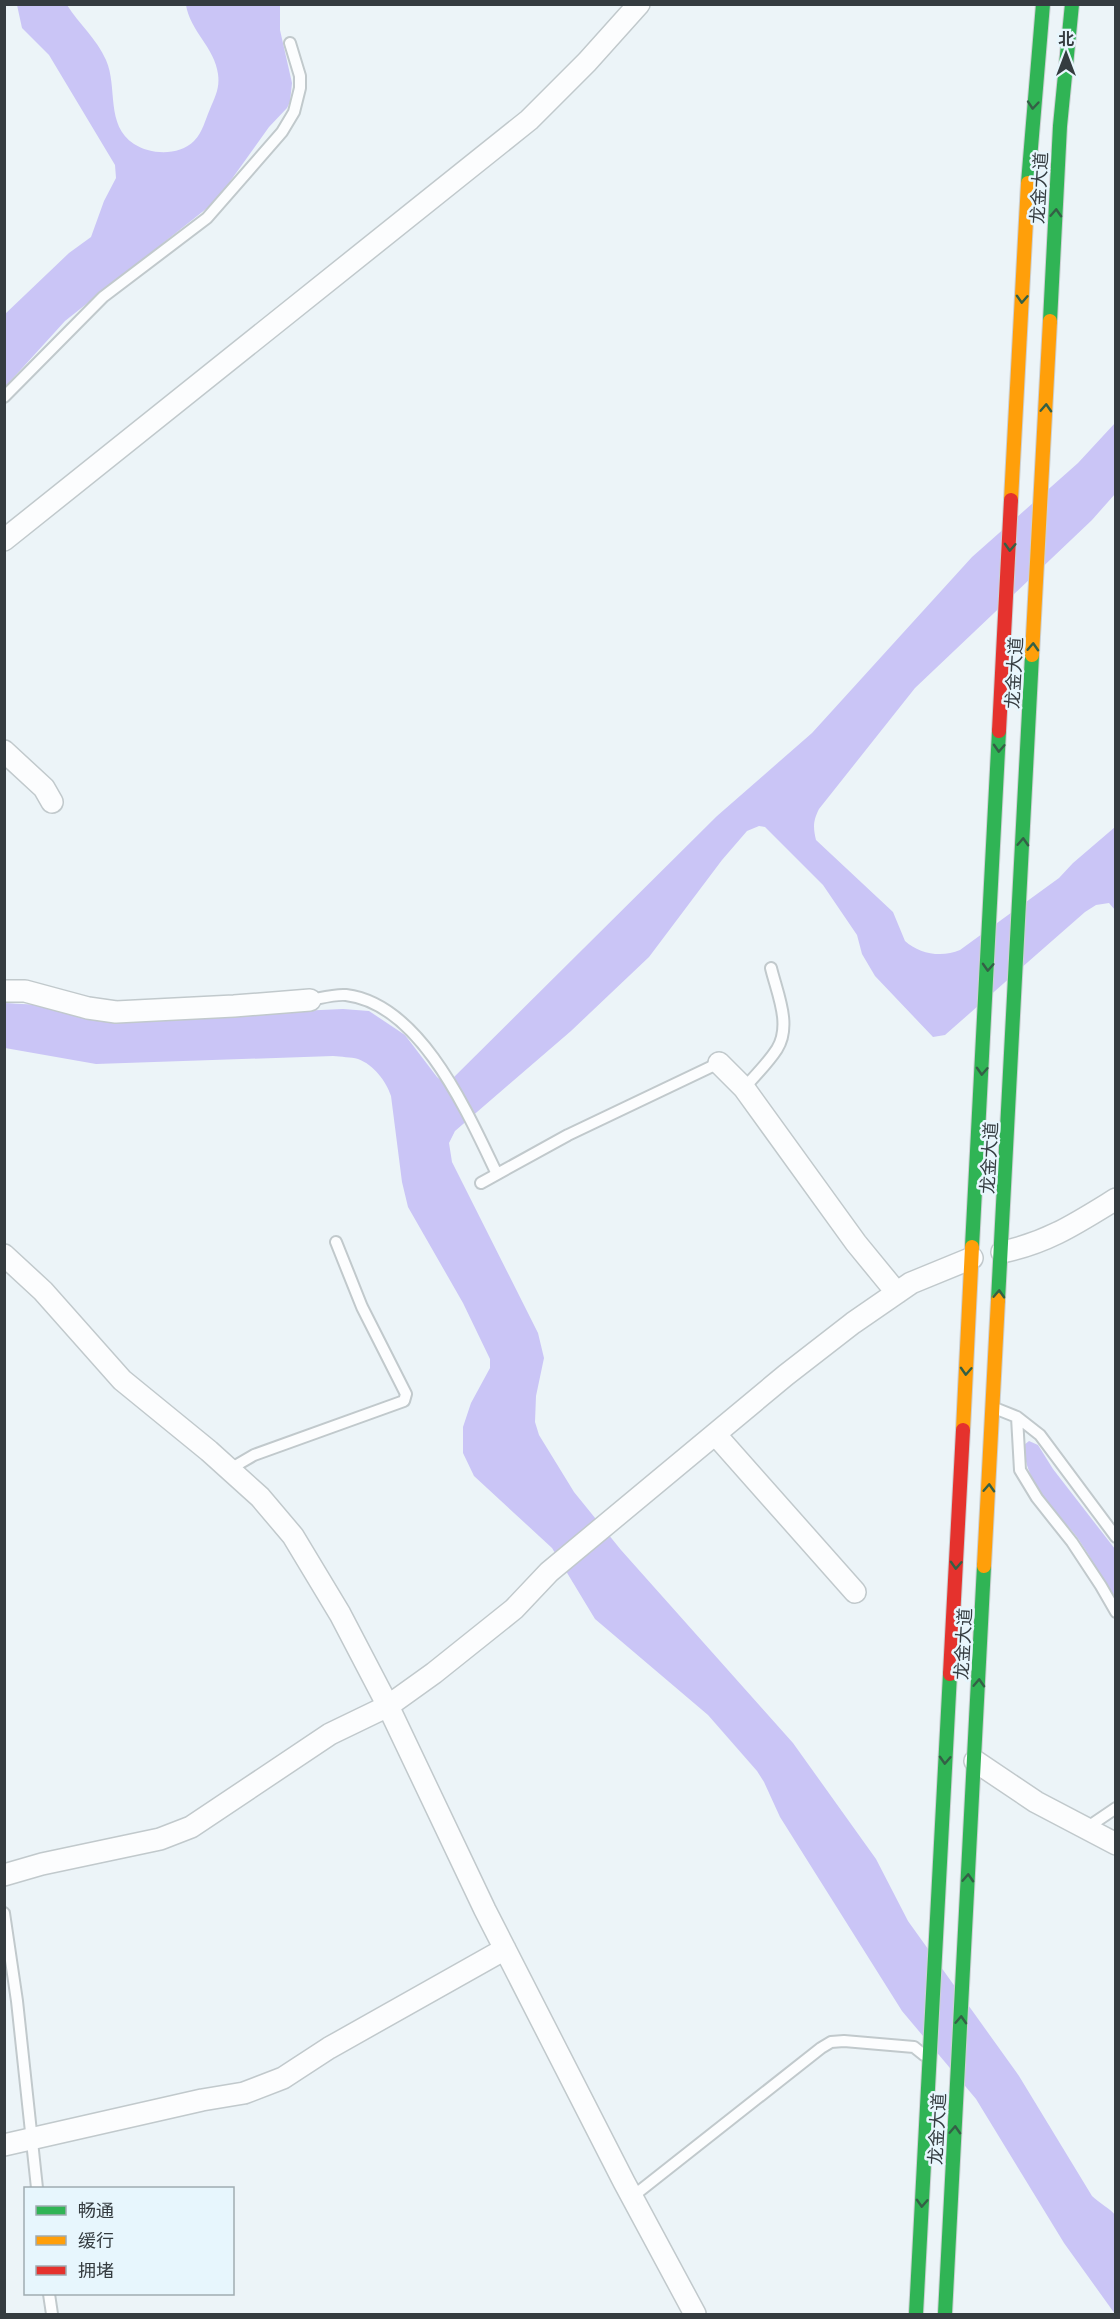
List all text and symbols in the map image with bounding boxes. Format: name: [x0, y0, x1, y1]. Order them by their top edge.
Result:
north arrow: [1036, 24, 1096, 84]
text: 北: [1058, 29, 1074, 49]
one-way arrow: [1027, 100, 1040, 109]
street label: 龙金大道: [1026, 151, 1052, 225]
one-way arrow: [1049, 209, 1062, 218]
one-way arrow: [1016, 295, 1029, 304]
one-way arrow: [1039, 404, 1052, 413]
one-way arrow: [1003, 543, 1016, 552]
street label: 龙金大道: [1001, 636, 1027, 710]
one-way arrow: [1027, 643, 1040, 652]
one-way arrow: [993, 744, 1006, 753]
one-way arrow: [1017, 837, 1030, 846]
one-way arrow: [981, 963, 994, 972]
one-way arrow: [976, 1067, 989, 1076]
street label: 龙金大道: [976, 1121, 1002, 1195]
one-way arrow: [993, 1289, 1006, 1298]
one-way arrow: [960, 1366, 973, 1375]
one-way arrow: [983, 1484, 996, 1493]
one-way arrow: [949, 1561, 962, 1570]
street label: 龙金大道: [950, 1607, 976, 1681]
one-way arrow: [972, 1679, 985, 1688]
one-way arrow: [939, 1756, 952, 1765]
one-way arrow: [962, 1873, 975, 1882]
one-way arrow: [954, 2016, 967, 2025]
street label: 龙金大道: [924, 2092, 950, 2166]
one-way arrow: [948, 2126, 961, 2135]
legend: [24, 2187, 234, 2295]
one-way arrow: [916, 2198, 929, 2207]
text: 畅通: [78, 2199, 114, 2222]
text: 缓行: [78, 2229, 114, 2252]
text: 拥堵: [78, 2259, 114, 2282]

